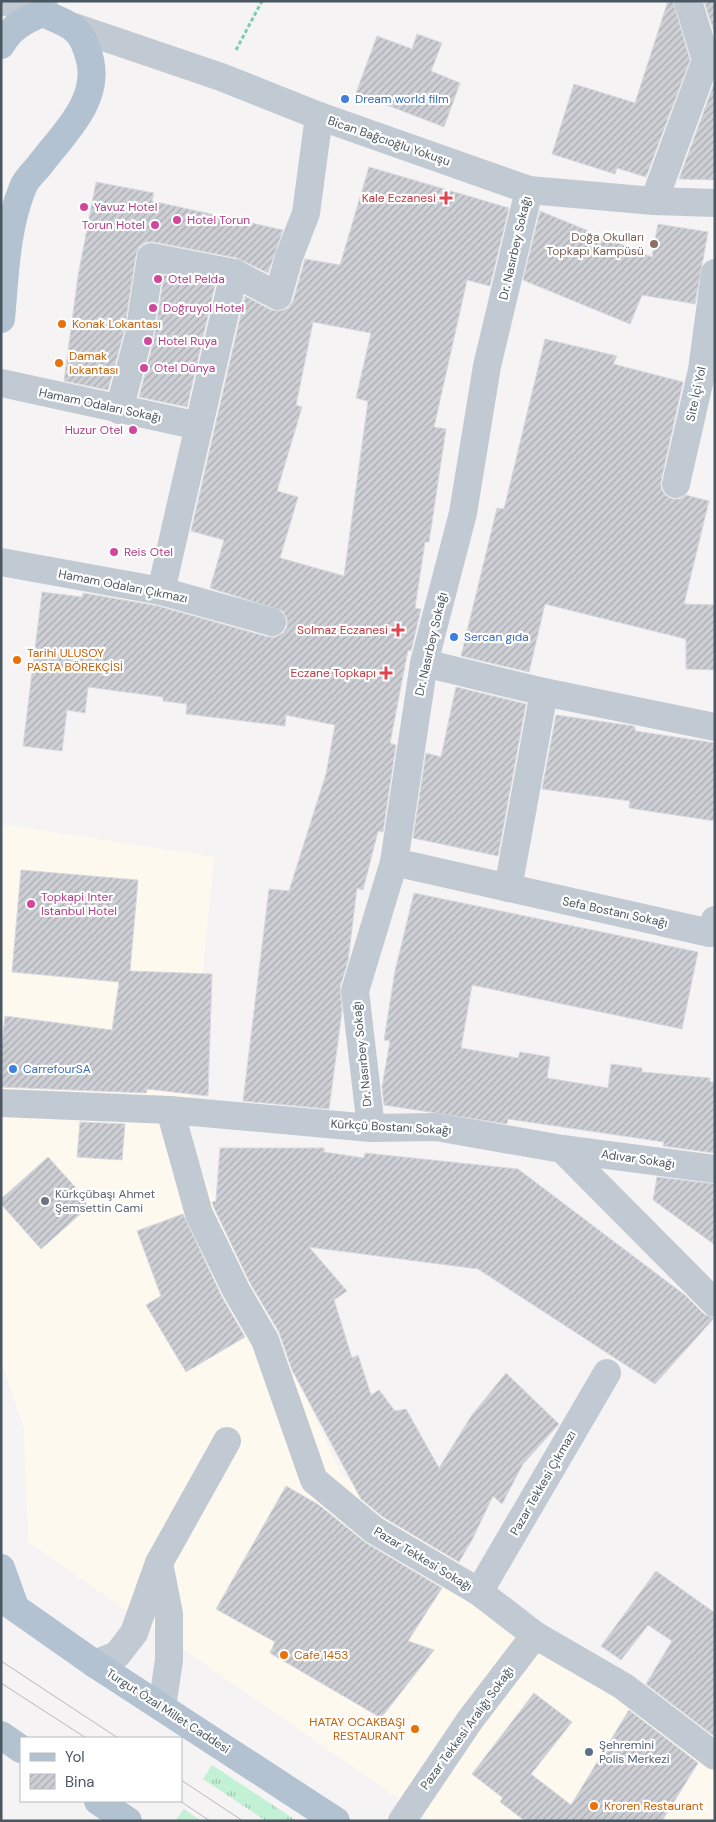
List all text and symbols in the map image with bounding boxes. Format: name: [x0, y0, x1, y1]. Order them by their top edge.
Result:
place label: Dream world film: [355, 91, 449, 107]
marker: Dream world film: [339, 93, 351, 105]
street label: Bican Bağcıoğlu Yokuşu: [326, 113, 452, 170]
place label: Kale Eczanesi: [362, 190, 436, 206]
marker: Kale Eczanesi: [440, 192, 452, 204]
street label: Dr. Nasırbey Sokağı: [495, 195, 535, 301]
place label: Yavuz Hotel: [94, 199, 157, 215]
marker: Yavuz Hotel: [78, 201, 90, 213]
place label: Hotel Torun: [187, 212, 250, 228]
marker: Hotel Torun: [171, 214, 183, 226]
place label: Torun Hotel: [82, 217, 145, 233]
marker: Torun Hotel: [149, 219, 161, 231]
place label: Doğa Okulları Topkapı Kampüsü: [547, 229, 644, 259]
marker: Doğa Okulları Topkapı Kampüsü: [648, 238, 660, 250]
place label: Otel Pelda: [168, 271, 225, 287]
marker: Otel Pelda: [152, 273, 164, 285]
place label: Doğruyol Hotel: [163, 300, 244, 316]
marker: Doğruyol Hotel: [147, 302, 159, 314]
place label: Konak Lokantası: [72, 316, 161, 332]
marker: Konak Lokantası: [56, 318, 68, 330]
place label: Hotel Ruya: [158, 333, 217, 349]
marker: Hotel Ruya: [142, 335, 154, 347]
place label: Damak lokantası: [69, 348, 118, 378]
marker: Damak lokantası: [53, 357, 65, 369]
place label: Otel Dünya: [154, 360, 215, 376]
marker: Otel Dünya: [138, 362, 150, 374]
street label: Site İçi Yol: [682, 365, 710, 423]
street label: Hamam Odaları Sokağı: [37, 384, 163, 426]
place label: Huzur Otel: [65, 422, 123, 438]
marker: Huzur Otel: [127, 424, 139, 436]
place label: Reis Otel: [124, 544, 173, 560]
marker: Reis Otel: [108, 546, 120, 558]
street label: Hamam Odaları Çıkmazı: [57, 566, 189, 606]
street label: Dr. Nasırbey Sokağı: [411, 591, 451, 697]
place label: Solmaz Eczanesi: [297, 622, 388, 638]
marker: Solmaz Eczanesi: [392, 624, 404, 636]
place label: Sercan gıda: [464, 629, 529, 645]
marker: Sercan gıda: [448, 631, 460, 643]
place label: Tarihi ULUSOY PASTA BÖREKÇİSİ: [27, 645, 123, 675]
marker: Tarihi ULUSOY PASTA BÖREKÇİSİ: [11, 654, 23, 666]
place label: Eczane Topkapı: [290, 665, 376, 681]
marker: Eczane Topkapı: [380, 667, 392, 679]
place label: Topkapi Inter Istanbul Hotel: [41, 889, 117, 919]
street label: Sefa Bostanı Sokağı: [561, 893, 669, 931]
marker: Topkapi Inter Istanbul Hotel: [25, 898, 37, 910]
street label: Dr. Nasırbey Sokağı: [349, 1001, 375, 1107]
place label: CarrefourSA: [23, 1061, 91, 1077]
marker: CarrefourSA: [7, 1063, 19, 1075]
street label: Kürkçü Bostanı Sokağı: [330, 1116, 452, 1138]
street label: Adıvar Sokağı: [600, 1146, 676, 1172]
place label: Kürkçübaşı Ahmet Şemsettin Cami: [55, 1186, 156, 1216]
marker: Kürkçübaşı Ahmet Şemsettin Cami: [39, 1195, 51, 1207]
street label: Pazar Tekkesi Çıkmazı: [506, 1428, 580, 1538]
street label: Pazar Tekkesi Sokağı: [371, 1523, 475, 1595]
place label: Cafe 1453: [294, 1647, 348, 1663]
marker: Cafe 1453: [278, 1649, 290, 1661]
street label: Pazar Tekkesi Aralığı Sokağı: [417, 1663, 517, 1793]
street label: Turgut Özal Millet Caddesi: [103, 1665, 233, 1757]
place label: HATAY OCAKBAŞI RESTAURANT: [309, 1714, 405, 1744]
marker: HATAY OCAKBAŞI RESTAURANT: [409, 1723, 421, 1735]
legend: [20, 1737, 182, 1802]
place label: Şehremini Polis Merkezi: [599, 1737, 670, 1767]
marker: Şehremini Polis Merkezi: [583, 1746, 595, 1758]
text: Yol: [65, 1747, 85, 1767]
text: Bina: [65, 1772, 94, 1792]
place label: Kroren Restaurant: [604, 1798, 704, 1814]
marker: Kroren Restaurant: [588, 1800, 600, 1812]

